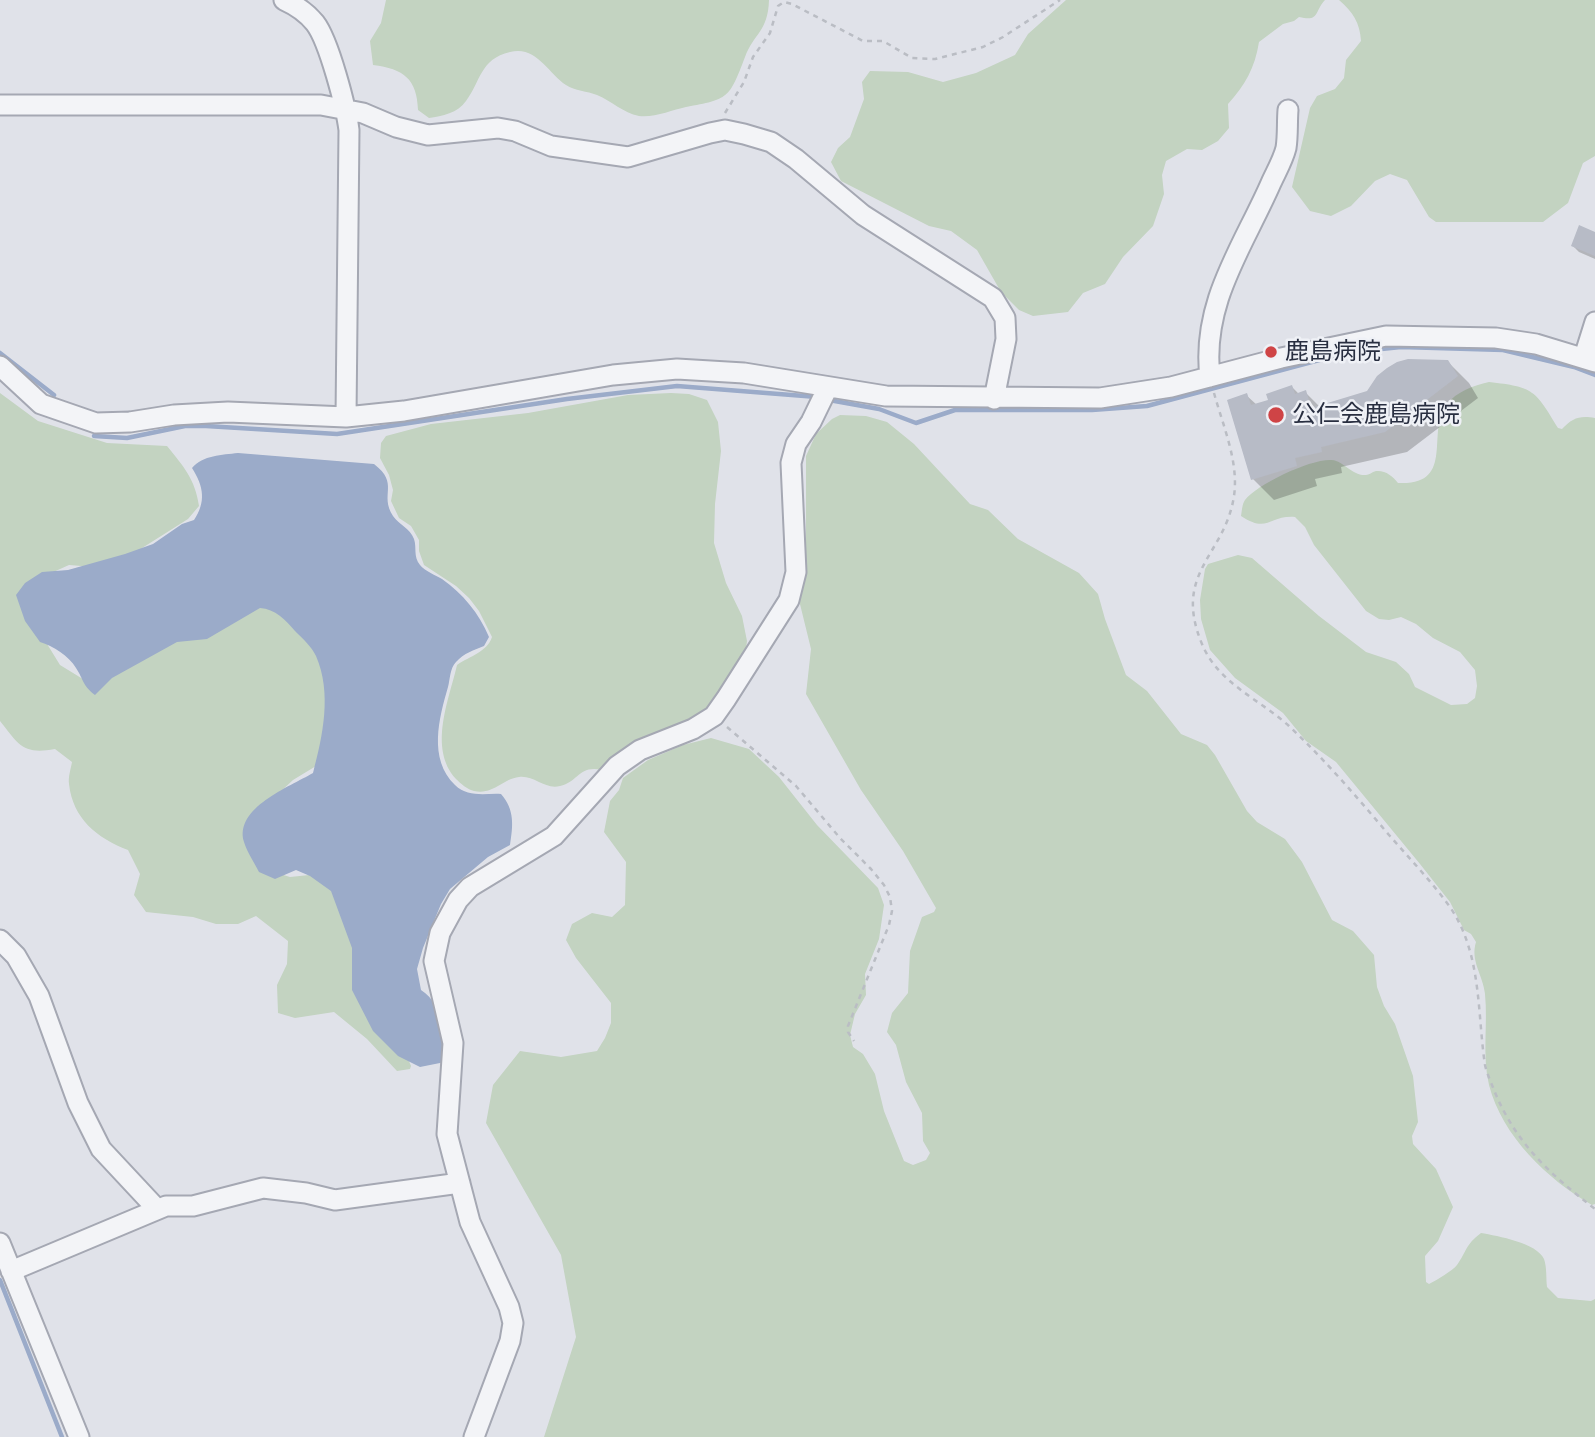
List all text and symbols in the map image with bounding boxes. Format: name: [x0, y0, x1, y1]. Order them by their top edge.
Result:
place label: 鹿島病院: [1285, 338, 1381, 366]
marker: 鹿島病院: [1263, 344, 1279, 360]
place label: 公仁会鹿島病院: [1292, 401, 1460, 429]
marker: 公仁会鹿島病院: [1266, 405, 1286, 425]

